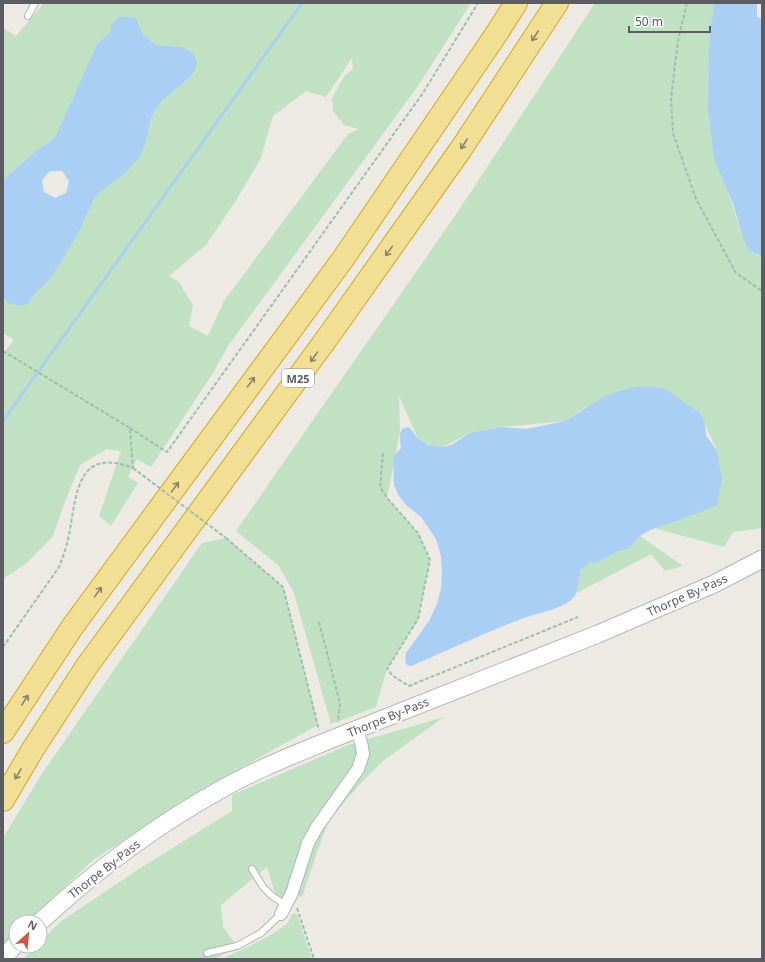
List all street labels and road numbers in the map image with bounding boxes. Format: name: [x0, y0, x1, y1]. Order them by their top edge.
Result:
road number: M25: [282, 369, 314, 387]
street label: Thorpe By-Pass: [644, 569, 730, 620]
street label: Thorpe By-Pass: [345, 693, 432, 741]
street label: Thorpe By-Pass: [65, 835, 144, 902]

